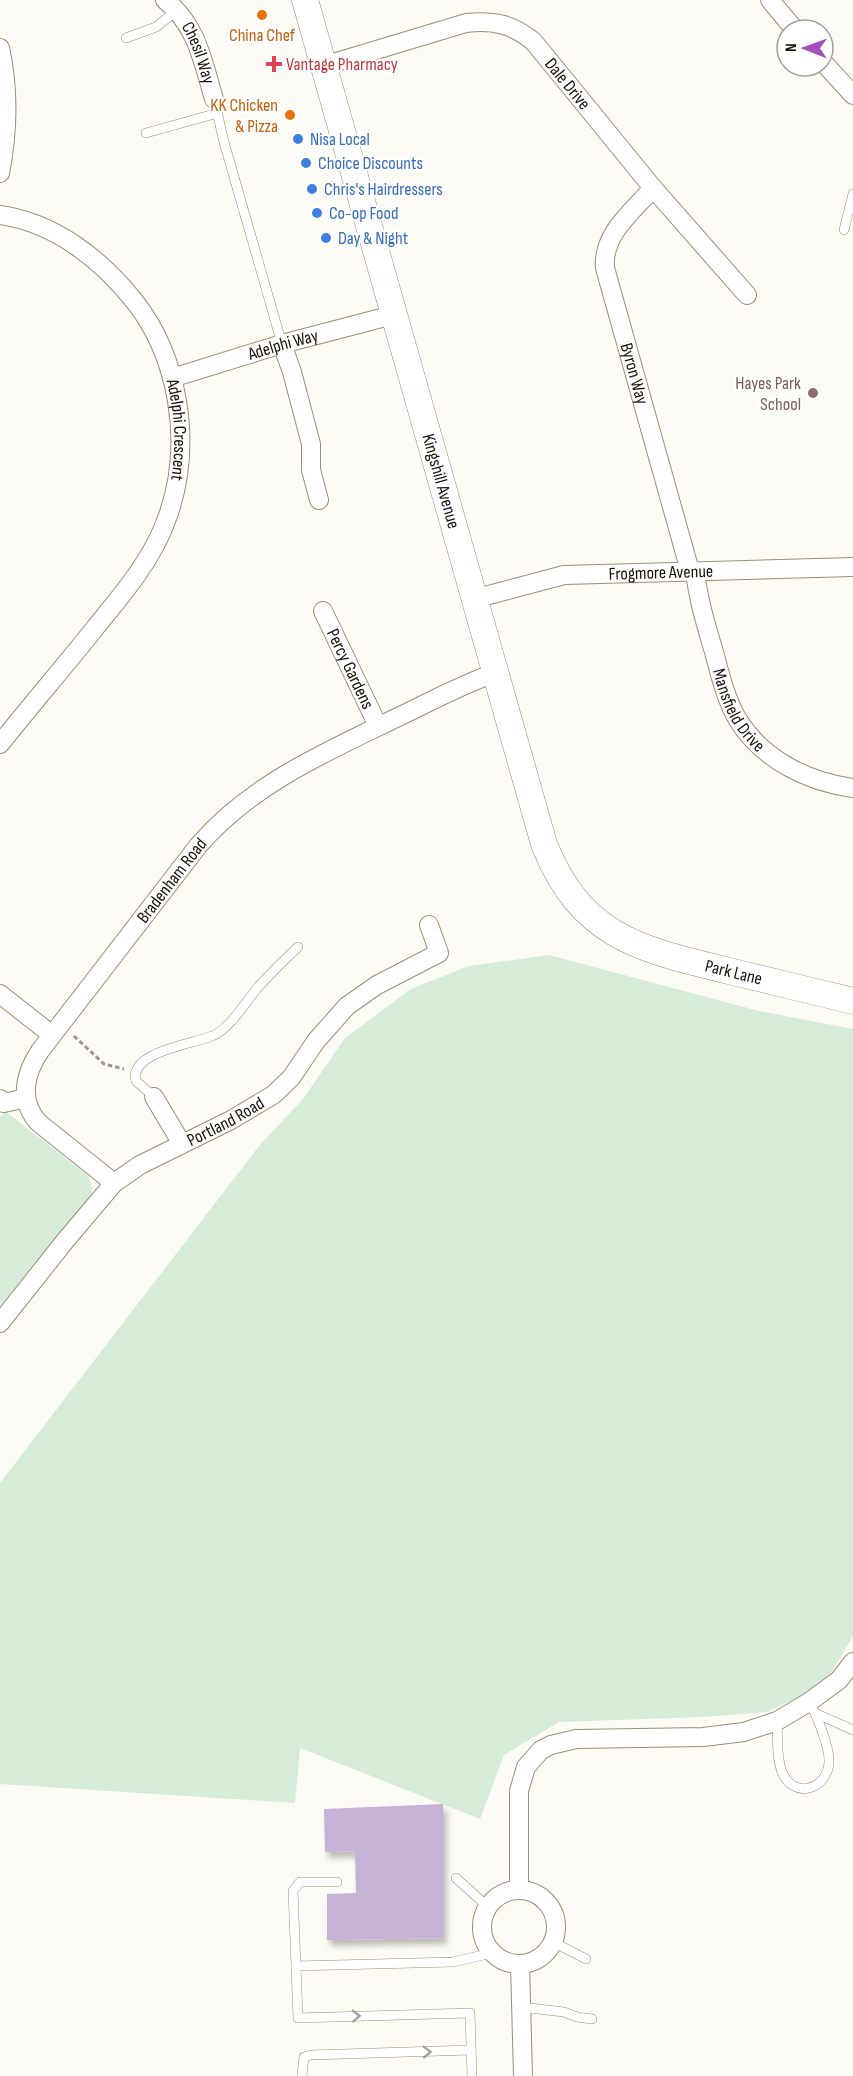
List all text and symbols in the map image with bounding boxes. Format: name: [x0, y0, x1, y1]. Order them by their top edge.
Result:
marker: China Chef: [255, 8, 269, 22]
street label: Chesil Way: [177, 18, 220, 86]
north arrow: [775, 18, 835, 78]
place label: China Chef: [229, 25, 296, 46]
text: N: [782, 43, 801, 52]
place label: Vantage Pharmacy: [286, 54, 398, 75]
street label: Dale Drive: [541, 54, 595, 114]
marker: Vantage Pharmacy: [267, 57, 281, 71]
place label: KK Chicken & Pizza: [210, 95, 278, 137]
marker: KK Chicken & Pizza: [283, 108, 297, 122]
place label: Nisa Local: [310, 129, 370, 150]
marker: Nisa Local: [291, 132, 305, 146]
place label: Choice Discounts: [318, 153, 423, 174]
marker: Choice Discounts: [299, 156, 313, 170]
place label: Chris's Hairdressers: [324, 179, 443, 200]
marker: Chris's Hairdressers: [305, 182, 319, 196]
place label: Co-op Food: [329, 203, 398, 224]
marker: Co-op Food: [310, 206, 324, 220]
place label: Day & Night: [338, 228, 409, 249]
marker: Day & Night: [319, 231, 333, 245]
street label: Adelphi Way: [244, 325, 320, 365]
street label: Byron Way: [616, 341, 653, 407]
place label: Hayes Park School: [735, 373, 801, 415]
street label: Adelphi Crescent: [162, 376, 191, 483]
marker: Hayes Park School: [806, 386, 820, 400]
street label: Kingshill Avenue: [418, 431, 465, 531]
street label: Frogmore Avenue: [608, 560, 713, 584]
street label: Percy Gardens: [323, 625, 379, 712]
street label: Mansfield Drive: [708, 666, 769, 756]
street label: Bradenham Road: [132, 833, 211, 927]
street label: Park Lane: [703, 955, 764, 989]
street label: Portland Road: [183, 1092, 268, 1151]
one-way arrow: [352, 2010, 361, 2022]
one-way arrow: [422, 2045, 431, 2058]

